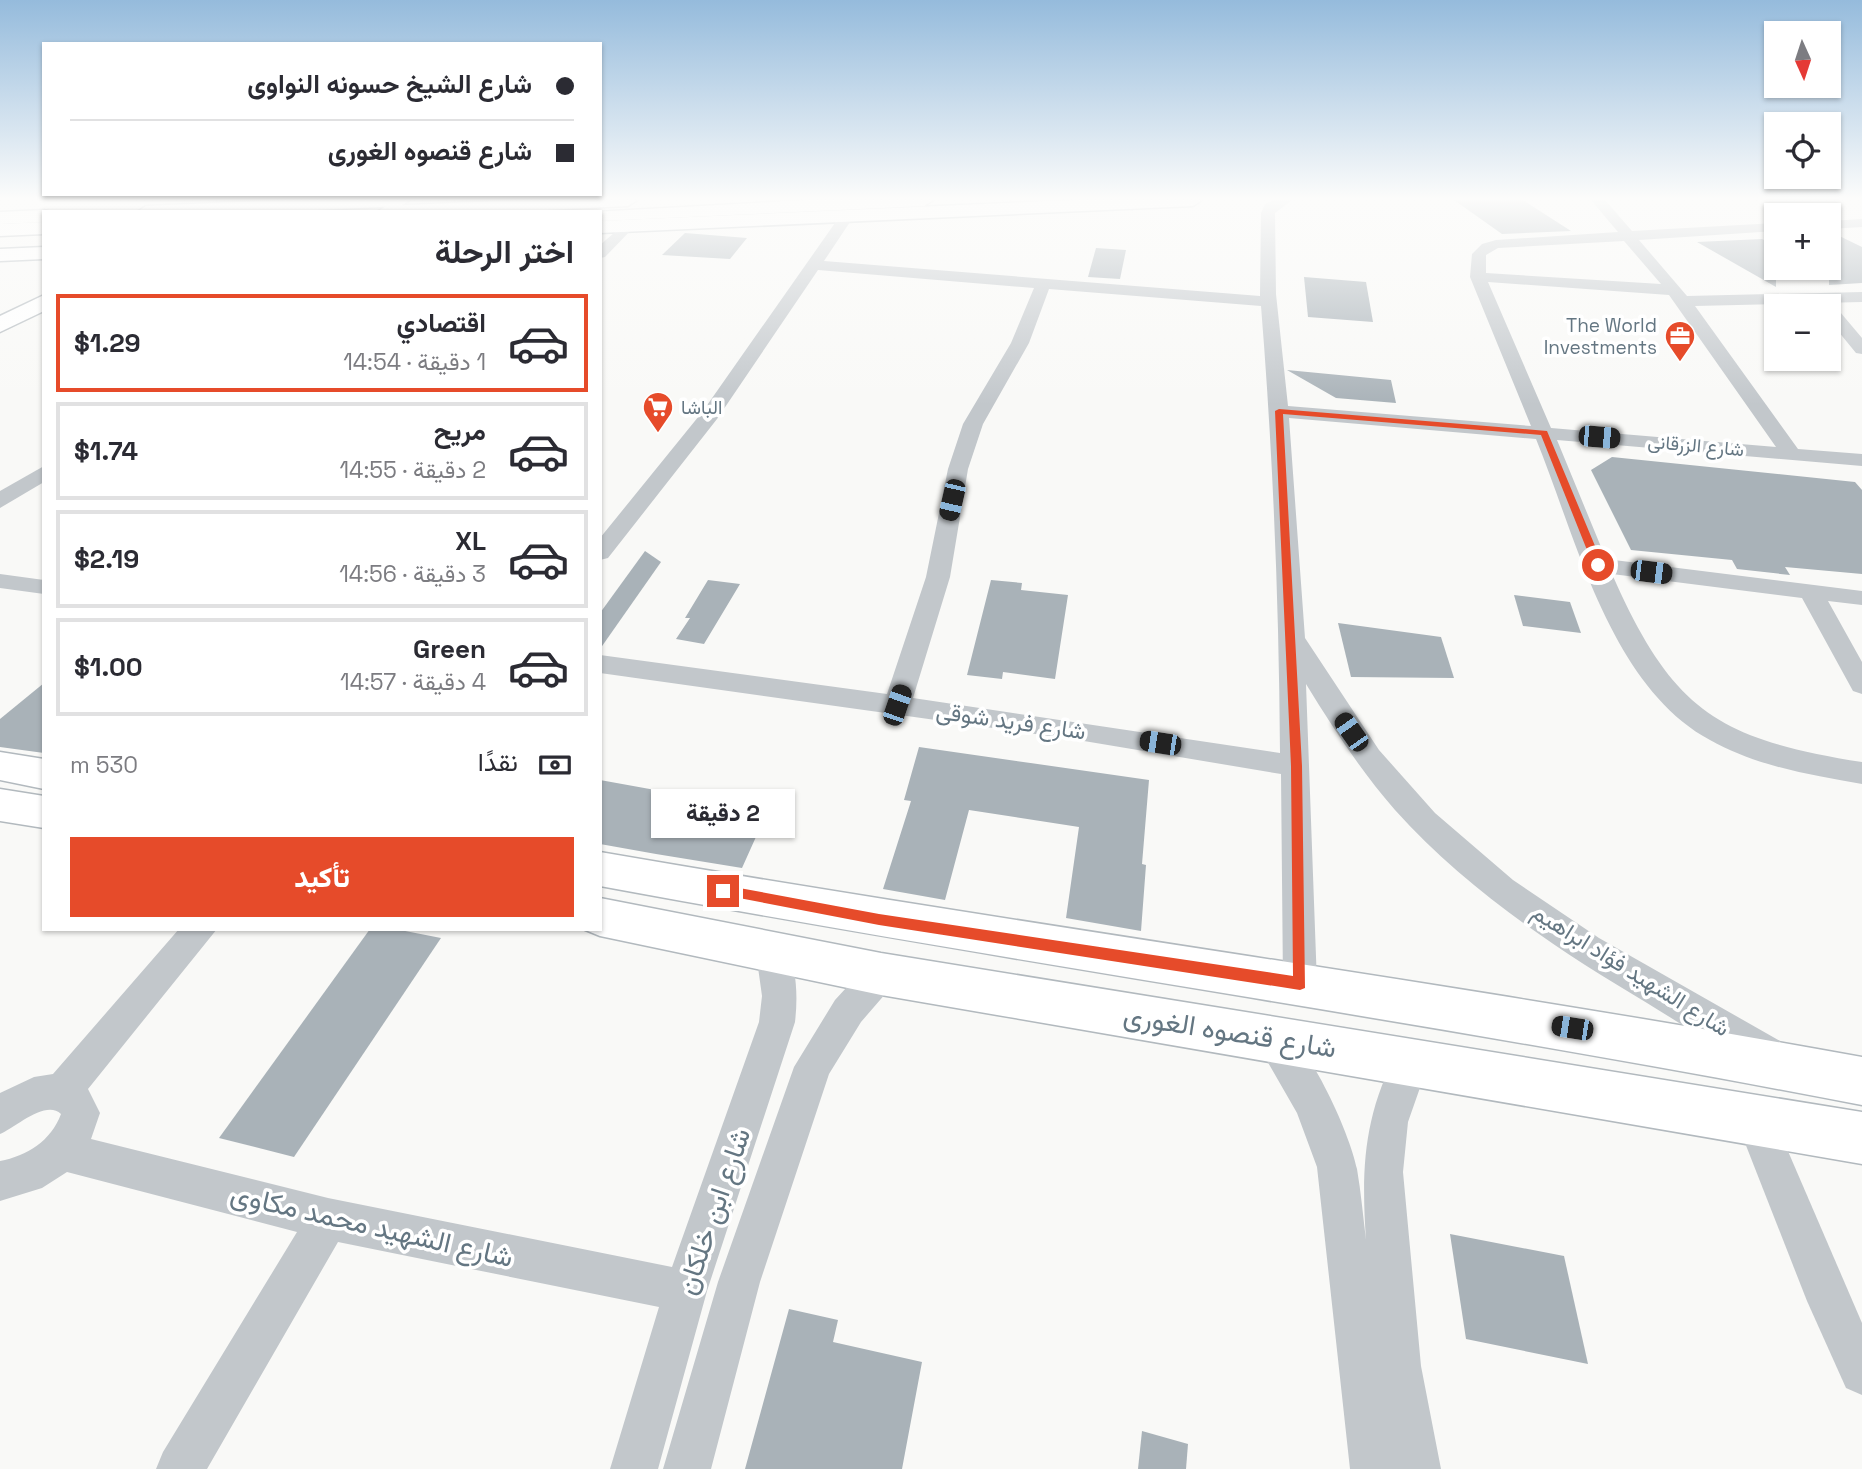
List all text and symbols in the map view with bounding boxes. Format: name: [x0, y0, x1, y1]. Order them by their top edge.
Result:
north arrow: [1764, 21, 1841, 98]
map controls: [1764, 21, 1841, 371]
text: شارع الشيخ حسونه النواوى: [247, 67, 532, 101]
button: locate: [1764, 112, 1841, 189]
text: شارع قنصوه الغورى: [328, 134, 532, 168]
button: +: [1764, 203, 1841, 280]
text: اختر الرحلة: [435, 232, 574, 272]
button: −: [1764, 294, 1841, 371]
text: اقتصادي: [397, 306, 486, 340]
icon: car: [507, 312, 570, 375]
place label: The World Investments: [1544, 313, 1657, 360]
office icon: The World Investments: [1663, 319, 1697, 363]
text: $1.29: [74, 326, 141, 360]
text: 1 دقيقة · 14:54: [343, 347, 486, 377]
supermarket icon: الباشا: [641, 390, 675, 434]
place label: الباشا: [681, 395, 722, 420]
text: مريح: [434, 414, 486, 448]
icon: car: [507, 420, 570, 483]
car: [1578, 425, 1621, 449]
street label: شارع الزرقانى: [1647, 429, 1745, 462]
text: $1.74: [74, 434, 138, 468]
text: 2 دقيقة · 14:55: [339, 455, 486, 485]
car: [938, 477, 967, 523]
text: XL: [455, 524, 486, 558]
icon: car: [507, 528, 570, 591]
text: $2.19: [74, 542, 139, 576]
route start: [1582, 549, 1614, 581]
text: 3 دقيقة · 14:56: [339, 559, 486, 589]
car: [1629, 559, 1674, 585]
text: Green: [413, 632, 486, 666]
icon: car: [507, 636, 570, 699]
text: $1.00: [74, 650, 143, 684]
text: 4 دقيقة · 14:57: [340, 667, 486, 697]
car: [881, 682, 914, 728]
street label: شارع فريد شوقى: [934, 696, 1088, 747]
car: [1331, 709, 1372, 755]
car: [1138, 729, 1183, 757]
text: نقدًا: [478, 745, 518, 779]
icon: cash: [536, 746, 574, 784]
text: 530 m: [70, 750, 138, 780]
callout: 2 دقيقة: [651, 790, 795, 838]
text: 2 دقيقة: [686, 798, 760, 828]
button: تأكيد: [70, 837, 574, 917]
route end: [707, 875, 739, 907]
street label: شارع الشهيد فؤاد ابراهيم: [1526, 897, 1736, 1044]
street label: شارع قنصوه الغورى: [1121, 996, 1339, 1067]
car: [1550, 1014, 1595, 1042]
street label: شارع ابن خلكان: [668, 1123, 759, 1299]
street label: شارع الشهيد محمد مكاوى: [227, 1175, 517, 1276]

